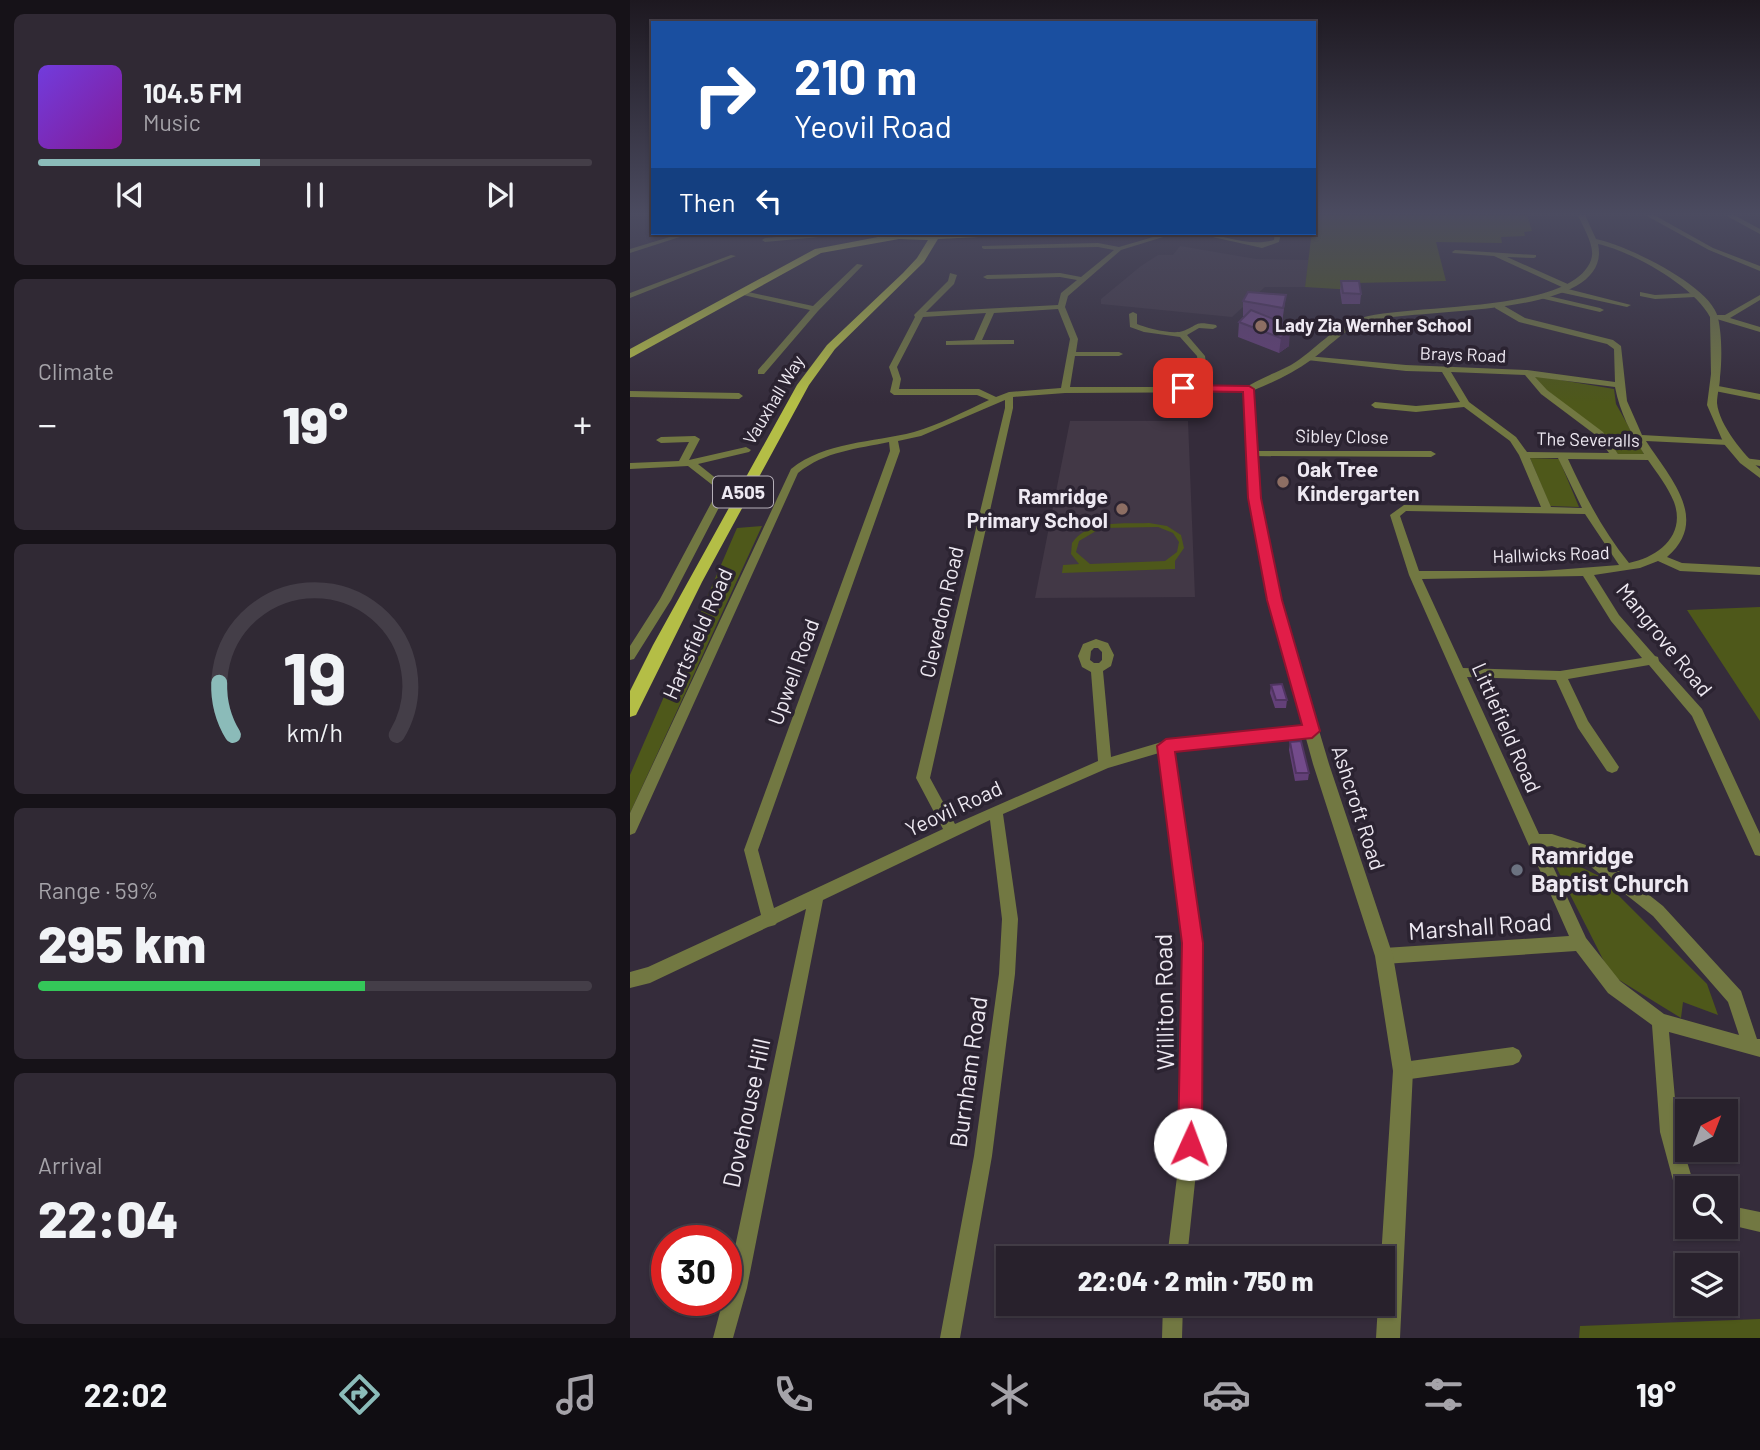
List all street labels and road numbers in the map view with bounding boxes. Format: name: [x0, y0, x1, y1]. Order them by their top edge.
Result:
street label: Brays Road: [1419, 341, 1507, 367]
street label: Vauxhall Way: [738, 351, 808, 448]
street label: Sibley Close: [1295, 424, 1389, 448]
street label: The Severalls: [1536, 427, 1640, 451]
road number: A505: [713, 477, 773, 508]
street label: Hallwicks Road: [1492, 541, 1610, 567]
street label: Clevedon Road: [913, 543, 968, 680]
street label: Hartsfield Road: [657, 564, 737, 703]
street label: Mangrove Road: [1612, 577, 1718, 701]
street label: Upwell Road: [762, 615, 823, 728]
street label: Littlefield Road: [1468, 659, 1547, 796]
street label: Ashcroft Road: [1328, 742, 1391, 873]
street label: Yeovil Road: [901, 774, 1006, 841]
street label: Marshall Road: [1407, 906, 1553, 945]
street label: Williton Road: [1148, 933, 1179, 1071]
street label: Burnham Road: [943, 994, 992, 1149]
street label: Dovehouse Hill: [716, 1035, 776, 1190]

